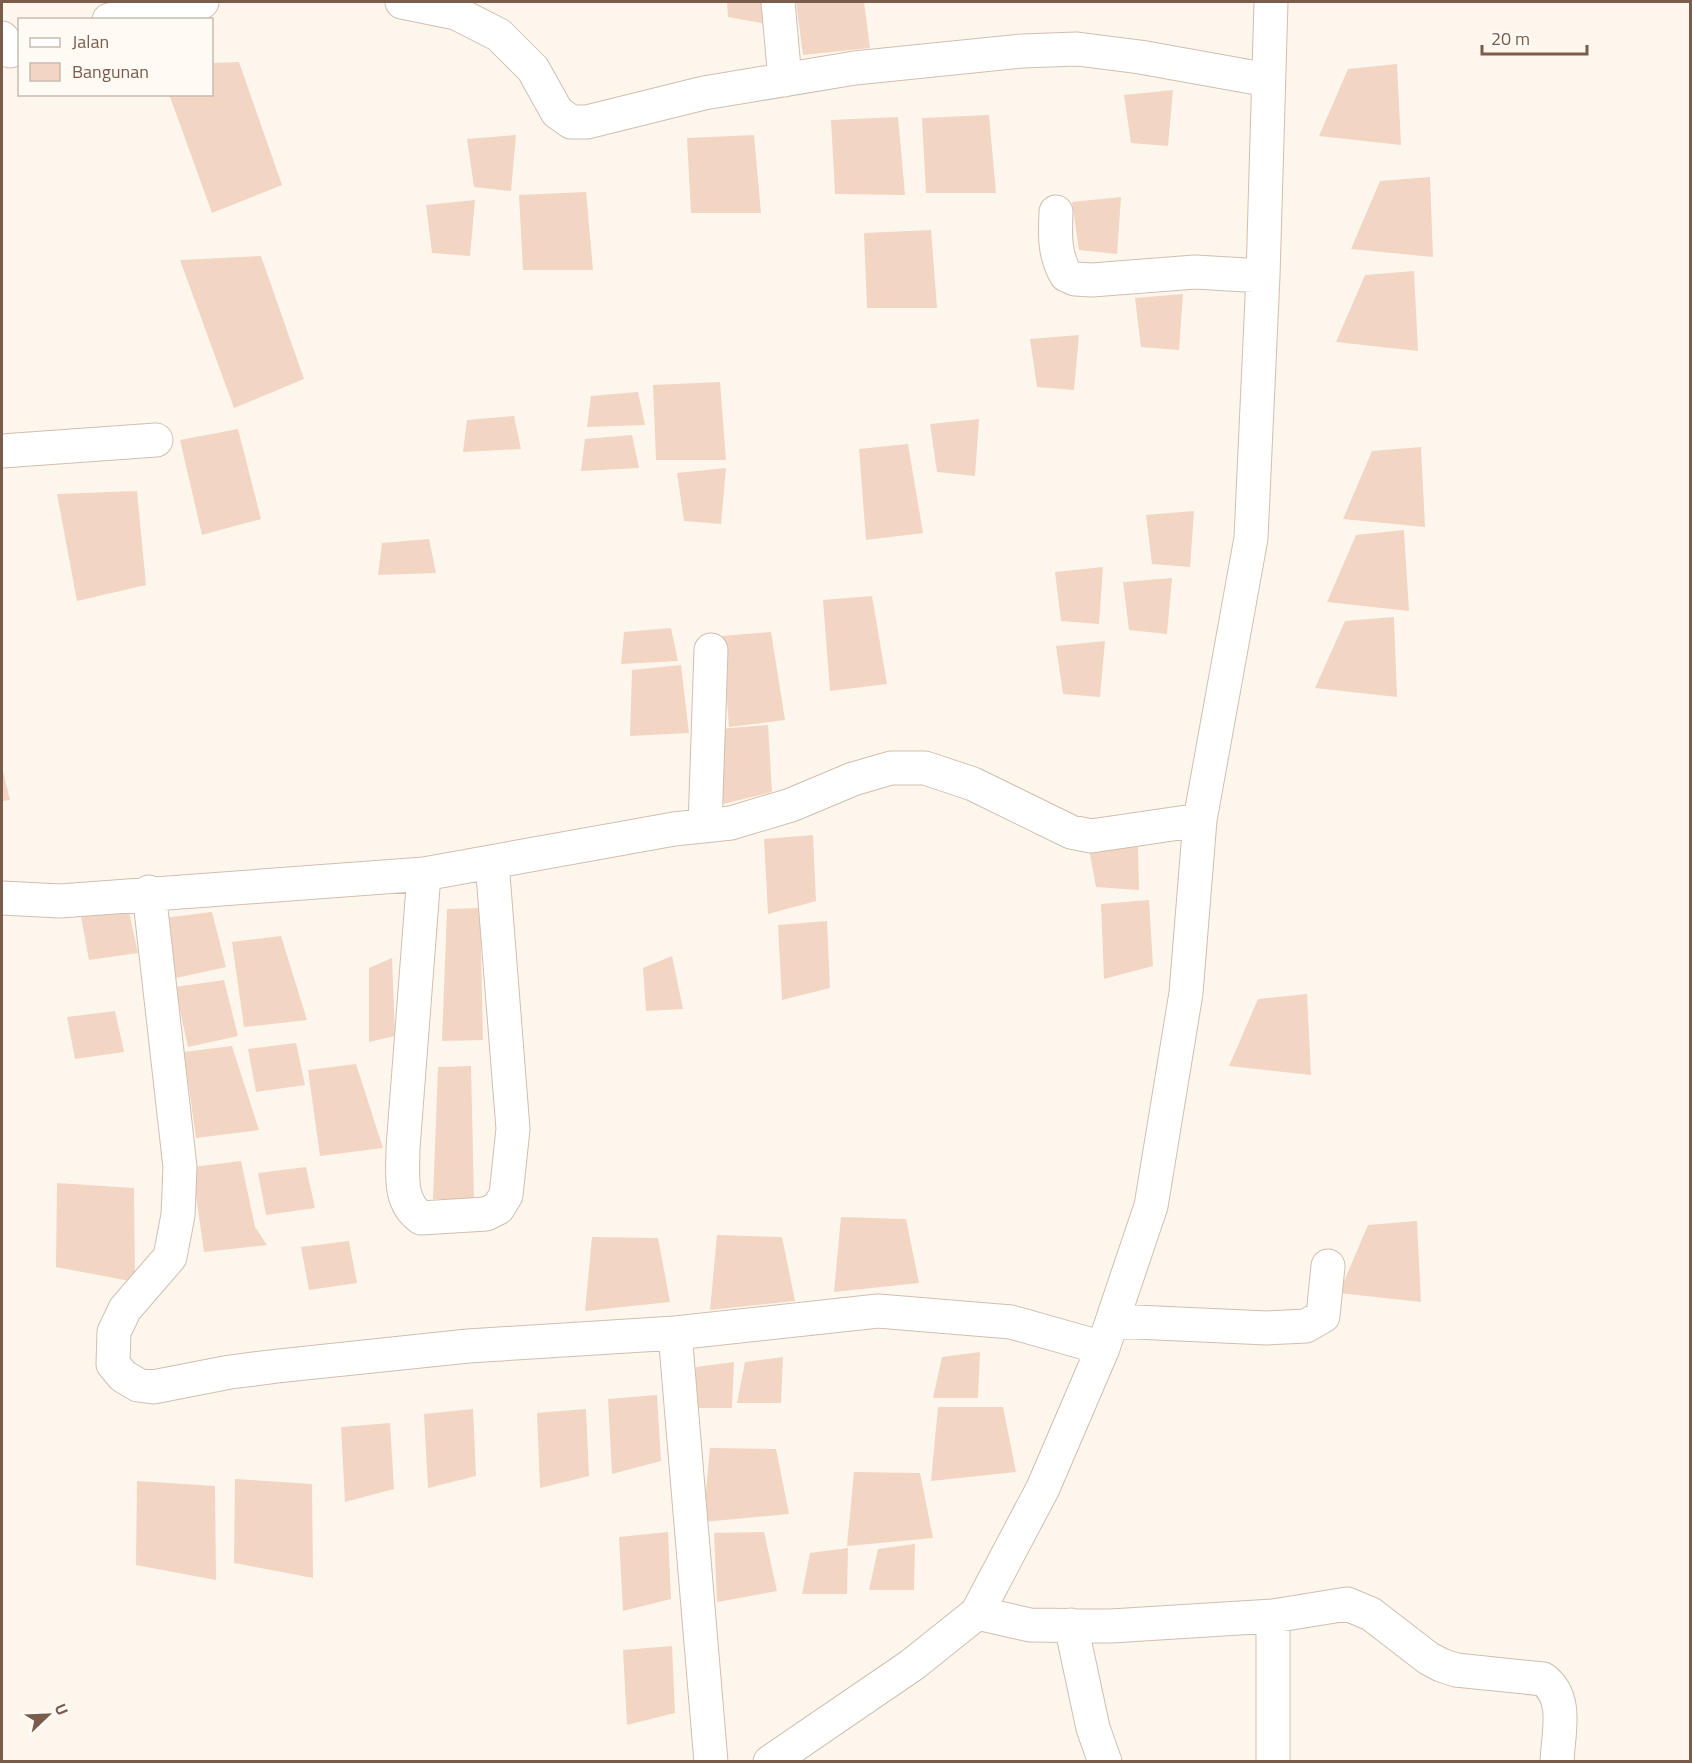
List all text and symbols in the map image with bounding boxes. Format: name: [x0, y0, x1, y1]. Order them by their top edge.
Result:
legend: [18, 18, 213, 96]
scale bar: [1482, 18, 1587, 56]
text: 20 m: [1491, 25, 1530, 52]
text: Jalan: [72, 28, 109, 55]
text: Bangunan: [72, 58, 149, 85]
north arrow: [18, 1685, 78, 1745]
text: U: [49, 1700, 75, 1719]

